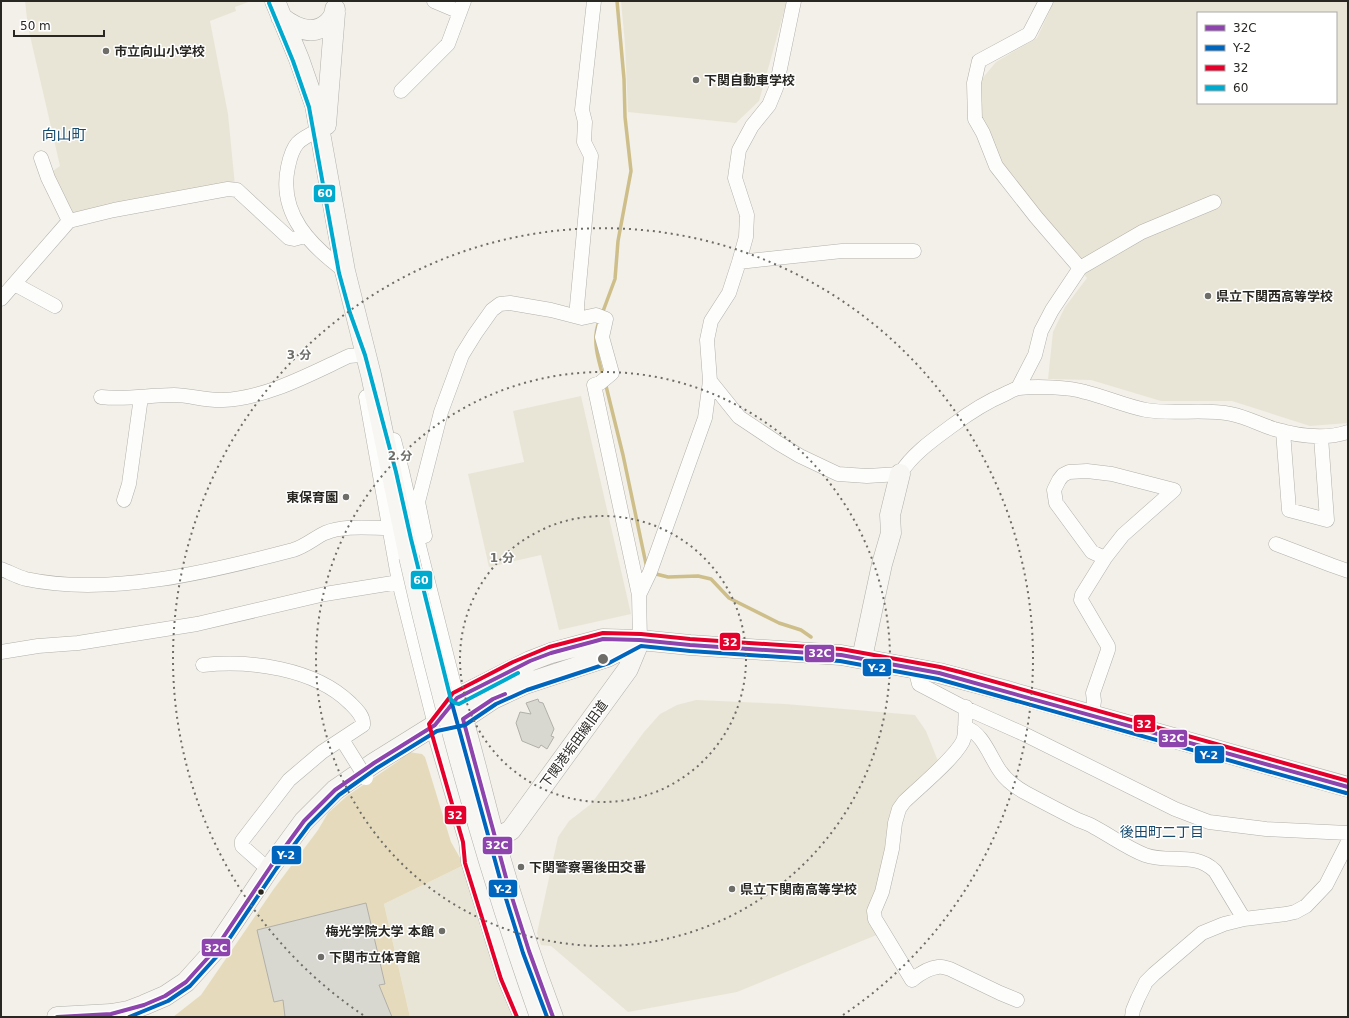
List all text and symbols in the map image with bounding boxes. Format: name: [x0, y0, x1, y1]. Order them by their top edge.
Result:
scale bar: [14, 12, 104, 38]
legend: [1197, 12, 1337, 104]
text: 50 m: [20, 19, 51, 33]
text: 32C: [1233, 21, 1257, 35]
text: Y-2: [1232, 41, 1251, 55]
place label: 市立向山小学校: [114, 44, 205, 59]
marker: 市立向山小学校: [101, 46, 111, 56]
text: 32: [1233, 61, 1248, 75]
place label: 下関自動車学校: [704, 73, 795, 88]
marker: 下関自動車学校: [691, 75, 701, 85]
text: 60: [1233, 81, 1248, 95]
district label: 向山町: [41, 126, 87, 144]
line badge: 60: [313, 184, 336, 203]
text: 60: [317, 187, 333, 200]
place label: 県立下関西高等学校: [1216, 289, 1333, 304]
marker: 県立下関西高等学校: [1203, 291, 1213, 301]
text: 3 分: [287, 348, 311, 362]
text: 2 分: [388, 449, 412, 463]
place label: 東保育園: [286, 490, 338, 505]
marker: 東保育園: [341, 492, 351, 502]
text: 1 分: [490, 551, 514, 565]
line badge: 60: [410, 570, 433, 590]
text: 60: [413, 574, 429, 587]
line badge: 32: [719, 632, 741, 651]
text: 32: [722, 636, 738, 649]
line badge: 32C: [804, 644, 835, 663]
text: 32C: [808, 647, 832, 660]
centre of rings: [596, 652, 610, 666]
line badge: Y-2: [862, 658, 892, 677]
text: Y-2: [867, 662, 886, 675]
street label: 下関港垢田線旧道: [537, 698, 611, 790]
line badge: 32: [1133, 714, 1156, 733]
text: 32: [1136, 718, 1152, 731]
line badge: 32C: [1158, 729, 1188, 748]
text: 32C: [1161, 732, 1185, 745]
line badge: Y-2: [1194, 745, 1225, 764]
text: Y-2: [1199, 749, 1218, 762]
line badge: 32: [444, 805, 467, 825]
text: 32: [447, 809, 463, 822]
district label: 後田町二丁目: [1120, 824, 1204, 840]
line badge: 32C: [482, 836, 513, 855]
text: 32C: [485, 839, 509, 852]
line badge: Y-2: [271, 845, 302, 865]
text: Y-2: [276, 849, 295, 862]
place label: 下関警察署後田交番: [529, 860, 646, 875]
marker: 下関警察署後田交番: [516, 862, 526, 872]
line badge: Y-2: [488, 879, 518, 898]
place label: 県立下関南高等学校: [740, 882, 857, 897]
text: Y-2: [493, 883, 512, 896]
marker: 県立下関南高等学校: [727, 884, 737, 894]
unlabelled marker: [256, 887, 266, 897]
place label: 梅光学院大学 本館: [325, 924, 434, 939]
marker: 梅光学院大学 本館: [437, 926, 447, 936]
line badge: 32C: [201, 938, 231, 957]
text: 32C: [204, 942, 228, 955]
place label: 下関市立体育館: [329, 950, 420, 965]
marker: 下関市立体育館: [316, 952, 326, 962]

